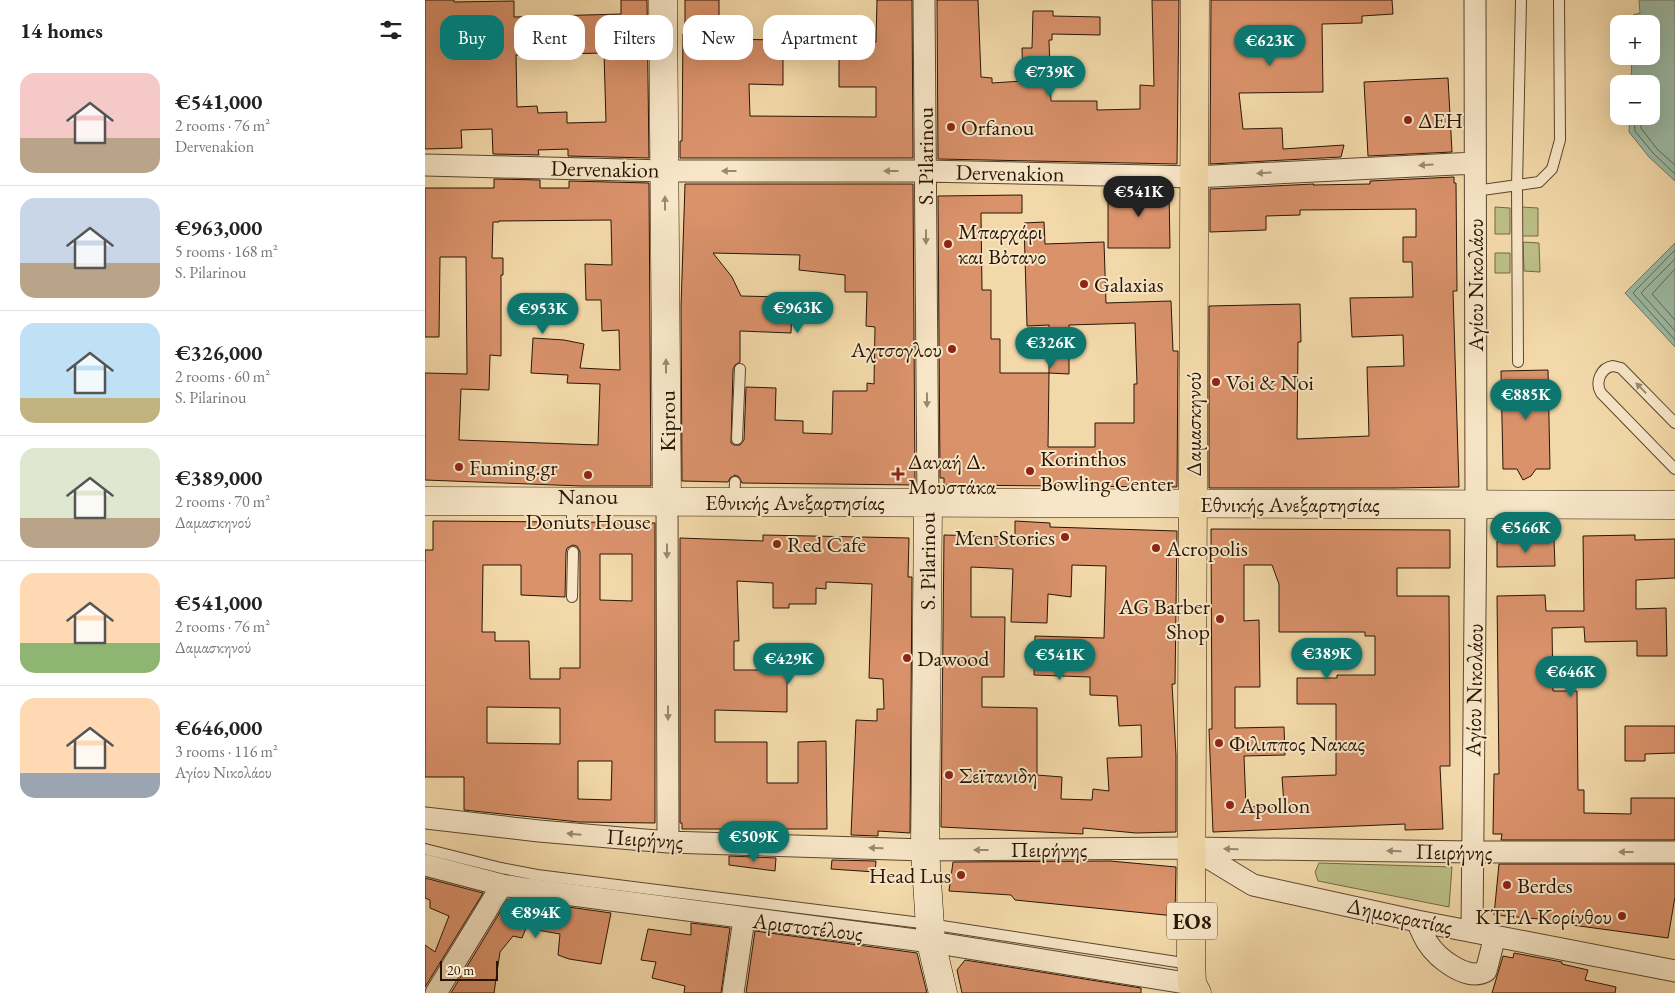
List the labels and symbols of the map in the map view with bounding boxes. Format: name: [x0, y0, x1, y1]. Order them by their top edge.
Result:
pin: €623K: [1235, 24, 1305, 67]
pin: €739K: [1015, 56, 1085, 98]
place label: ΔΕΗ: [1418, 106, 1463, 135]
street label: S. Pilarinou: [911, 107, 940, 205]
place label: Orfanou: [961, 113, 1035, 142]
marker: ΔΕΗ: [1402, 114, 1414, 126]
marker: Orfanou: [945, 121, 957, 133]
street label: Dervenakion: [550, 154, 660, 184]
street label: Dervenakion: [955, 158, 1065, 188]
one-way arrow: [1418, 162, 1434, 170]
one-way arrow: [721, 167, 737, 175]
one-way arrow: [883, 167, 899, 175]
one-way arrow: [1256, 170, 1272, 178]
pin: €541K: [1104, 176, 1174, 218]
one-way arrow: [661, 195, 669, 211]
place label: Μπαρχάρι και Βὀτανο: [958, 217, 1046, 271]
street label: Αγίου Νικολάου: [1461, 218, 1490, 353]
one-way arrow: [922, 229, 930, 245]
marker: Μπαρχάρι και Βὀτανο: [942, 238, 954, 250]
place label: Galaxias: [1094, 270, 1164, 299]
marker: Galaxias: [1078, 278, 1090, 290]
pin: €953K: [508, 292, 578, 335]
pin: €963K: [763, 292, 833, 334]
pin: €326K: [1016, 326, 1086, 369]
place label: Αχτσογλου: [850, 335, 942, 364]
marker: Αχτσογλου: [946, 343, 958, 355]
one-way arrow: [662, 357, 670, 373]
place label: Voi & Noi: [1226, 368, 1314, 397]
street label: Δαμασκηνού: [1179, 372, 1208, 476]
marker: Voi & Noi: [1210, 376, 1222, 388]
pin: €885K: [1491, 378, 1561, 421]
one-way arrow: [1635, 383, 1647, 395]
street label: Kiprou: [653, 390, 682, 452]
one-way arrow: [923, 392, 931, 408]
place label: Korinthos Bowling Center: [1040, 444, 1174, 498]
place label: Δαναή Δ. Μουστάκα: [908, 447, 997, 501]
place label: Fuming.gr: [469, 453, 558, 482]
marker: Fuming.gr: [453, 461, 465, 473]
marker: Korinthos Bowling Center: [1024, 465, 1036, 477]
marker: Δαναή Δ. Μουστάκα: [892, 468, 904, 480]
marker: Nanou Donuts House: [582, 469, 594, 481]
place label: Nanou Donuts House: [525, 482, 651, 536]
street label: Εθνικής Ανεξαρτησίας: [705, 488, 885, 517]
street label: Εθνικής Ανεξαρτησίας: [1200, 490, 1380, 519]
street label: S. Pilarinou: [913, 512, 942, 610]
pin: €566K: [1491, 512, 1561, 554]
place label: Men Stories: [955, 523, 1055, 552]
place label: Red Cafe: [787, 530, 866, 559]
marker: Men Stories: [1059, 531, 1071, 543]
place label: Acropolis: [1165, 534, 1248, 563]
marker: Red Cafe: [771, 538, 783, 550]
marker: Acropolis: [1150, 542, 1162, 554]
one-way arrow: [663, 543, 671, 559]
place label: AG Barber Shop: [1118, 592, 1211, 646]
marker: AG Barber Shop: [1214, 613, 1226, 625]
street label: Αγίου Νικολάου: [1458, 623, 1490, 758]
pin: €541K: [1025, 638, 1095, 681]
pin: €389K: [1292, 638, 1362, 680]
pin: €429K: [754, 642, 824, 685]
place label: Dawood: [917, 644, 990, 673]
marker: Dawood: [901, 652, 913, 664]
pin: €646K: [1536, 656, 1606, 698]
one-way arrow: [664, 705, 672, 721]
place label: Φιλιππος Νακας: [1229, 729, 1365, 758]
marker: Φιλιππος Νακας: [1213, 737, 1225, 749]
place label: Σεϊτανιδη: [959, 761, 1037, 790]
marker: Σεϊτανιδη: [943, 769, 955, 781]
place label: Apollon: [1239, 791, 1311, 820]
marker: Apollon: [1224, 799, 1236, 811]
pin: €509K: [719, 820, 789, 863]
street label: Πειρήνης: [606, 822, 684, 856]
one-way arrow: [566, 830, 582, 838]
street label: Πειρήνης: [1011, 835, 1087, 864]
street label: Πειρήνης: [1415, 837, 1493, 867]
one-way arrow: [868, 844, 884, 852]
one-way arrow: [1223, 845, 1239, 853]
one-way arrow: [973, 846, 989, 854]
one-way arrow: [1386, 847, 1402, 855]
one-way arrow: [1618, 848, 1634, 856]
place label: Head Lus: [869, 861, 951, 890]
marker: Head Lus: [955, 869, 967, 881]
place label: Berdes: [1517, 871, 1573, 900]
marker: Berdes: [1501, 879, 1513, 891]
street label: Δημοκρατίας: [1345, 891, 1455, 941]
pin: €894K: [501, 896, 571, 939]
road number: ΕΟ8: [1167, 902, 1217, 939]
place label: ΚΤΕΛ Κορίνθου: [1475, 902, 1612, 931]
street label: Αριστοτέλους: [750, 906, 865, 948]
marker: ΚΤΕΛ Κορίνθου: [1616, 910, 1628, 922]
scale bar: [440, 958, 497, 981]

